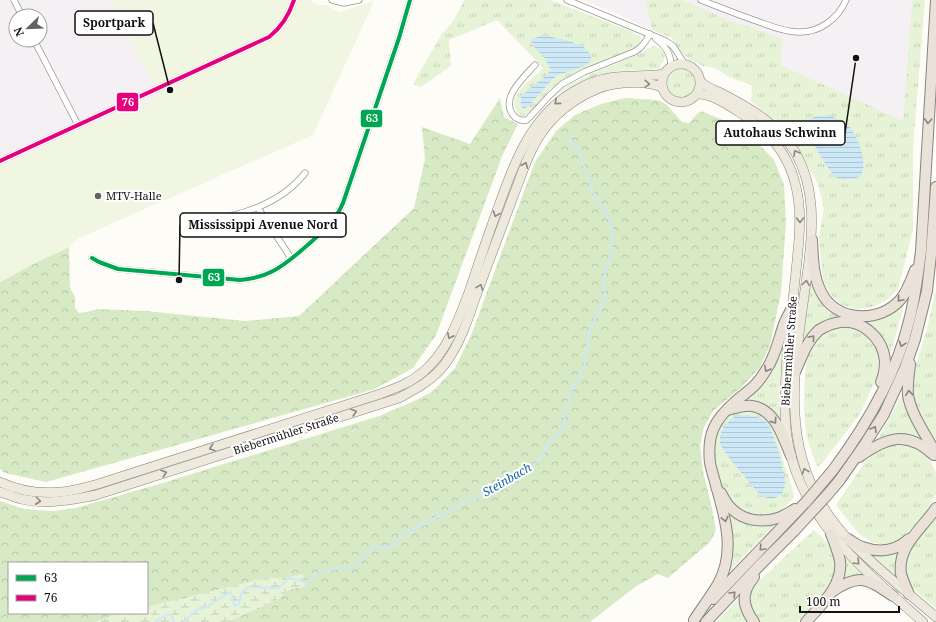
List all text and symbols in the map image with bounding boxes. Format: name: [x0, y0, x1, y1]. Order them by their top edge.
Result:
north arrow: [8, 8, 48, 48]
callout: Sportpark: [75, 11, 153, 35]
text: Sportpark: [83, 14, 145, 31]
text: N: [10, 25, 27, 39]
one-way arrow: [644, 79, 650, 88]
line badge: 76: [116, 92, 139, 112]
text: 76: [122, 94, 134, 109]
one-way arrow: [555, 97, 562, 104]
line badge: 63: [360, 109, 383, 128]
text: 63: [366, 110, 378, 125]
one-way arrow: [924, 118, 933, 124]
callout: Autohaus Schwinn: [716, 121, 845, 145]
text: Autohaus Schwinn: [724, 124, 836, 141]
one-way arrow: [793, 150, 800, 158]
one-way arrow: [521, 161, 529, 168]
place label: MTV-Halle: [106, 188, 162, 203]
marker: MTV-Halle: [93, 191, 103, 201]
one-way arrow: [492, 211, 500, 218]
callout: Mississippi Avenue Nord: [180, 213, 346, 237]
text: Mississippi Avenue Nord: [188, 216, 338, 233]
one-way arrow: [796, 217, 804, 223]
line badge: 63: [202, 268, 225, 287]
text: 63: [208, 269, 220, 284]
one-way arrow: [801, 280, 810, 286]
one-way arrow: [475, 284, 483, 291]
one-way arrow: [897, 294, 904, 302]
street label: Biebermühler Straße: [777, 295, 800, 406]
one-way arrow: [448, 332, 455, 339]
one-way arrow: [808, 335, 815, 343]
one-way arrow: [898, 341, 907, 348]
one-way arrow: [764, 365, 771, 372]
one-way arrow: [904, 390, 913, 396]
one-way arrow: [350, 408, 357, 417]
street label: Biebermühler Straße: [231, 409, 341, 458]
one-way arrow: [769, 417, 777, 424]
one-way arrow: [870, 426, 877, 433]
one-way arrow: [209, 443, 216, 452]
water label: Steinbach: [479, 459, 535, 501]
one-way arrow: [802, 468, 810, 475]
one-way arrow: [160, 469, 167, 478]
one-way arrow: [35, 496, 41, 505]
one-way arrow: [720, 516, 728, 522]
one-way arrow: [759, 543, 767, 551]
one-way arrow: [852, 557, 860, 565]
legend: [8, 562, 148, 614]
text: 63: [44, 569, 58, 586]
scale bar: [800, 588, 899, 614]
text: 76: [44, 589, 58, 606]
one-way arrow: [728, 591, 736, 599]
text: 100 m: [806, 593, 841, 610]

